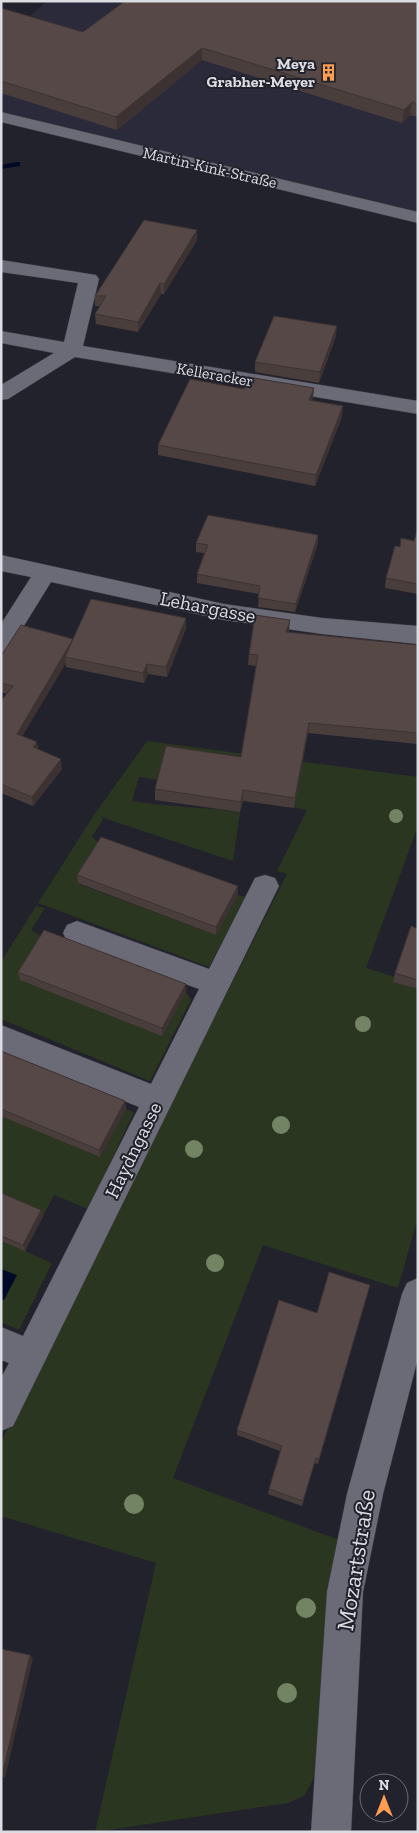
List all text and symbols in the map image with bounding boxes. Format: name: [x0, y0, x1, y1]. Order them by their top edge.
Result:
place label: Meya Grabher-Meyer: [207, 54, 315, 91]
building icon: Meya Grabher-Meyer: [319, 62, 339, 82]
street label: Martin-Kink-Straße: [141, 143, 279, 192]
street label: Kelleracker: [175, 358, 255, 391]
street label: Lehargasse: [158, 586, 258, 628]
street label: Haydngasse: [99, 1098, 167, 1202]
street label: Mozartstraße: [330, 1487, 381, 1633]
north arrow: [359, 1773, 409, 1823]
text: N: [379, 1777, 390, 1794]

